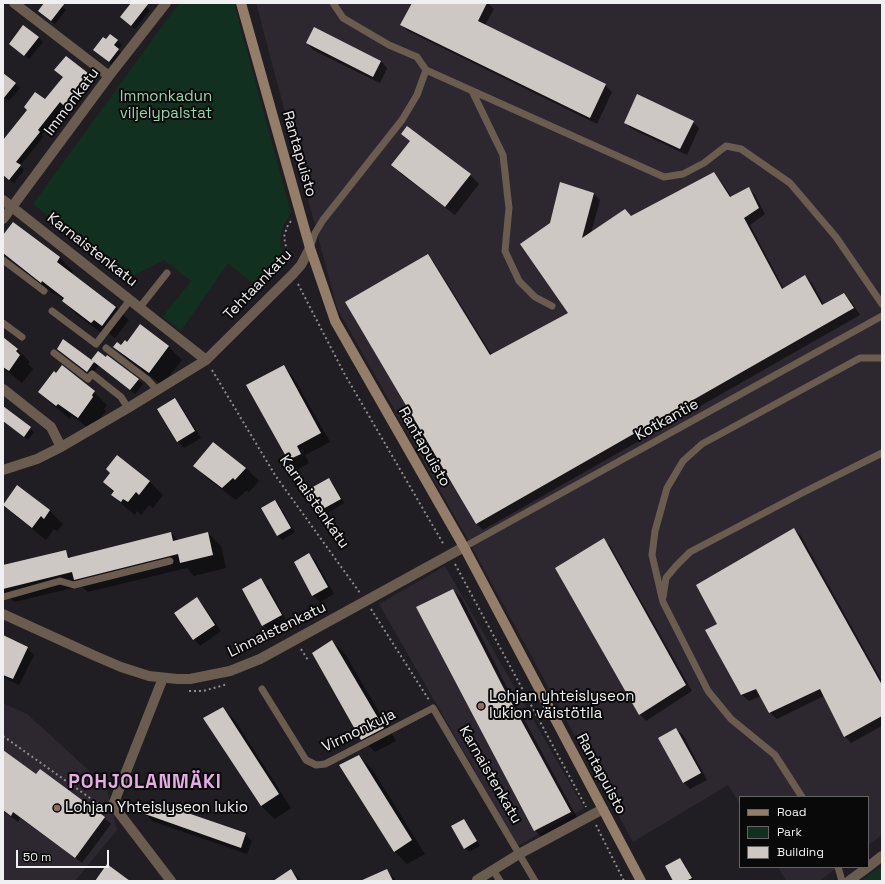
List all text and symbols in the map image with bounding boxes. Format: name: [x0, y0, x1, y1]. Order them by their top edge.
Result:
street label: Immonkatu: [41, 65, 103, 139]
park label: Immonkadun viljelypalstat: [120, 88, 212, 123]
street label: Rantapuisto: [278, 109, 320, 199]
street label: Karnaistenkatu: [43, 209, 141, 291]
street label: Tehtaankatu: [220, 246, 296, 324]
street label: Kotkantie: [632, 395, 702, 445]
street label: Rantapuisto: [394, 404, 454, 490]
street label: Karnaistenkatu: [275, 452, 353, 552]
street label: Linnaistenkatu: [225, 598, 329, 662]
place label: Lohjan yhteislyseon lukion väistötila: [489, 688, 634, 723]
marker: Lohjan yhteislyseon lukion väistötila: [476, 701, 486, 711]
street label: Virmonkuja: [319, 705, 399, 757]
street label: Karnaistenkatu: [455, 723, 525, 827]
street label: Rantapuisto: [572, 731, 630, 817]
district label: POHJOLANMÄKI: [68, 772, 222, 794]
legend: [739, 796, 869, 868]
place label: Lohjan Yhteislyseon lukio: [65, 799, 248, 817]
marker: Lohjan Yhteislyseon lukio: [52, 803, 62, 813]
text: Road: [777, 804, 806, 820]
text: Park: [777, 824, 802, 840]
scale bar: [18, 842, 111, 868]
text: Building: [777, 844, 824, 860]
text: 50 m: [23, 849, 51, 865]

